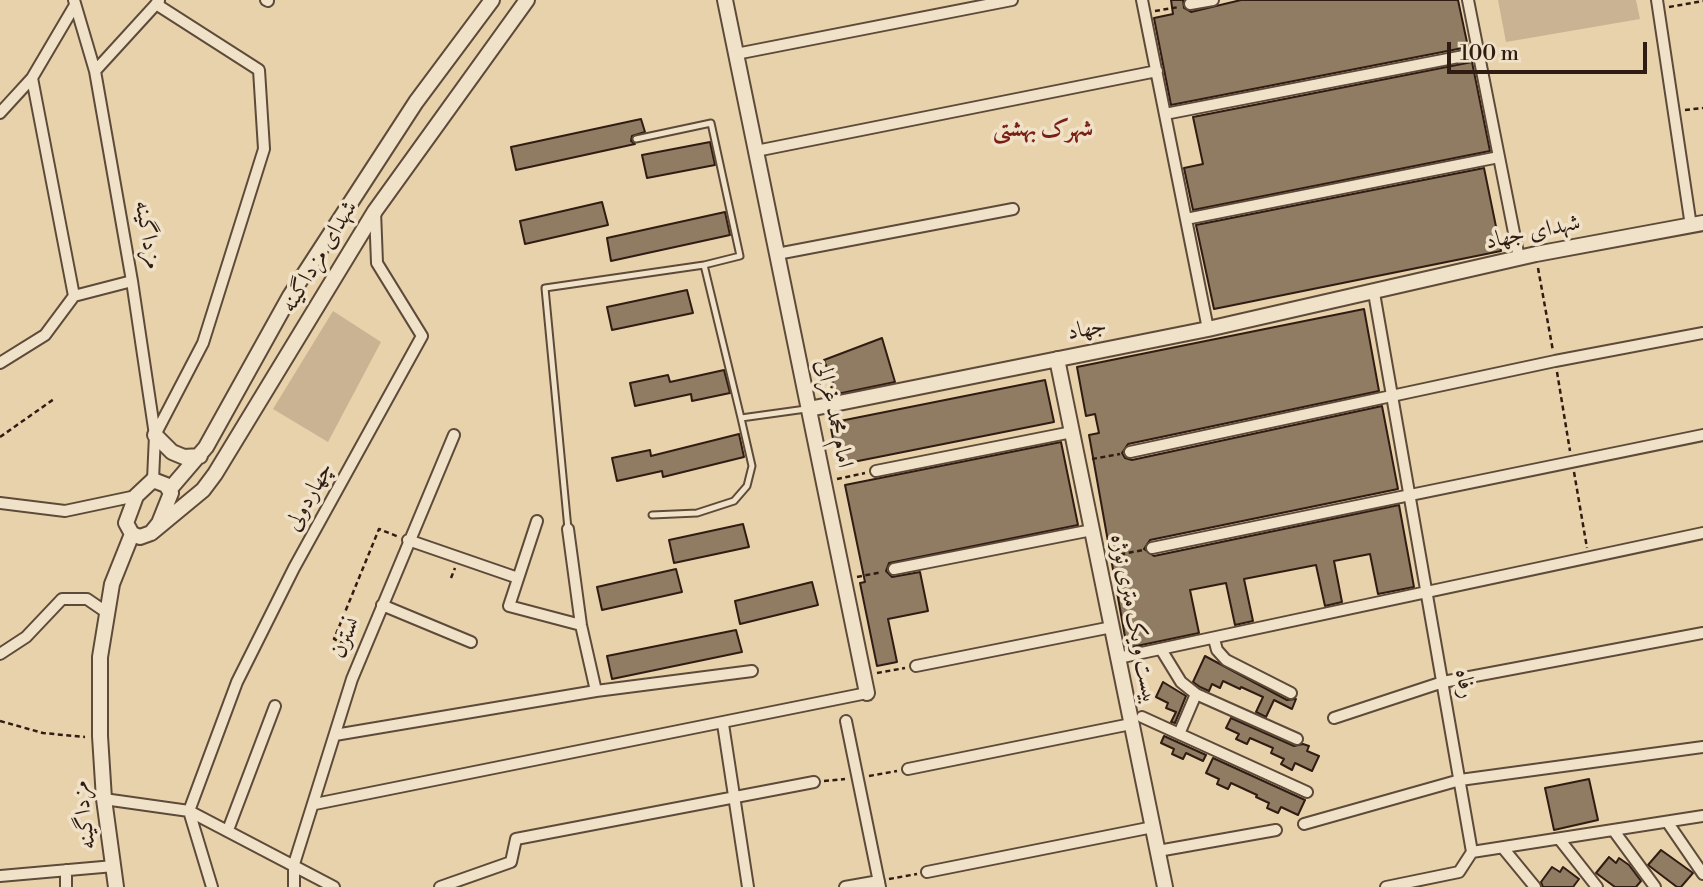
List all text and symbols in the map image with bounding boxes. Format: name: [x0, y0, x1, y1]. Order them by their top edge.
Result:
scale bar: [1451, 28, 1650, 72]
text: 100 m: [1460, 41, 1519, 67]
district label: شهرک بهشتی: [993, 116, 1093, 144]
street label: شهدای مزداگینه: [276, 196, 364, 318]
street label: مزداگینه: [127, 198, 167, 272]
street label: شهدای جهاد: [1483, 209, 1583, 257]
street label: جهاد: [1065, 313, 1109, 347]
street label: امام محمد غزالی: [808, 357, 858, 471]
street label: چهاردولی: [280, 458, 340, 536]
street label: بیست و یک متری نوژه: [1103, 532, 1163, 706]
street label: نسترن: [325, 613, 367, 663]
street label: رفاه: [1448, 667, 1480, 701]
street label: مزداگینه: [67, 779, 103, 851]

